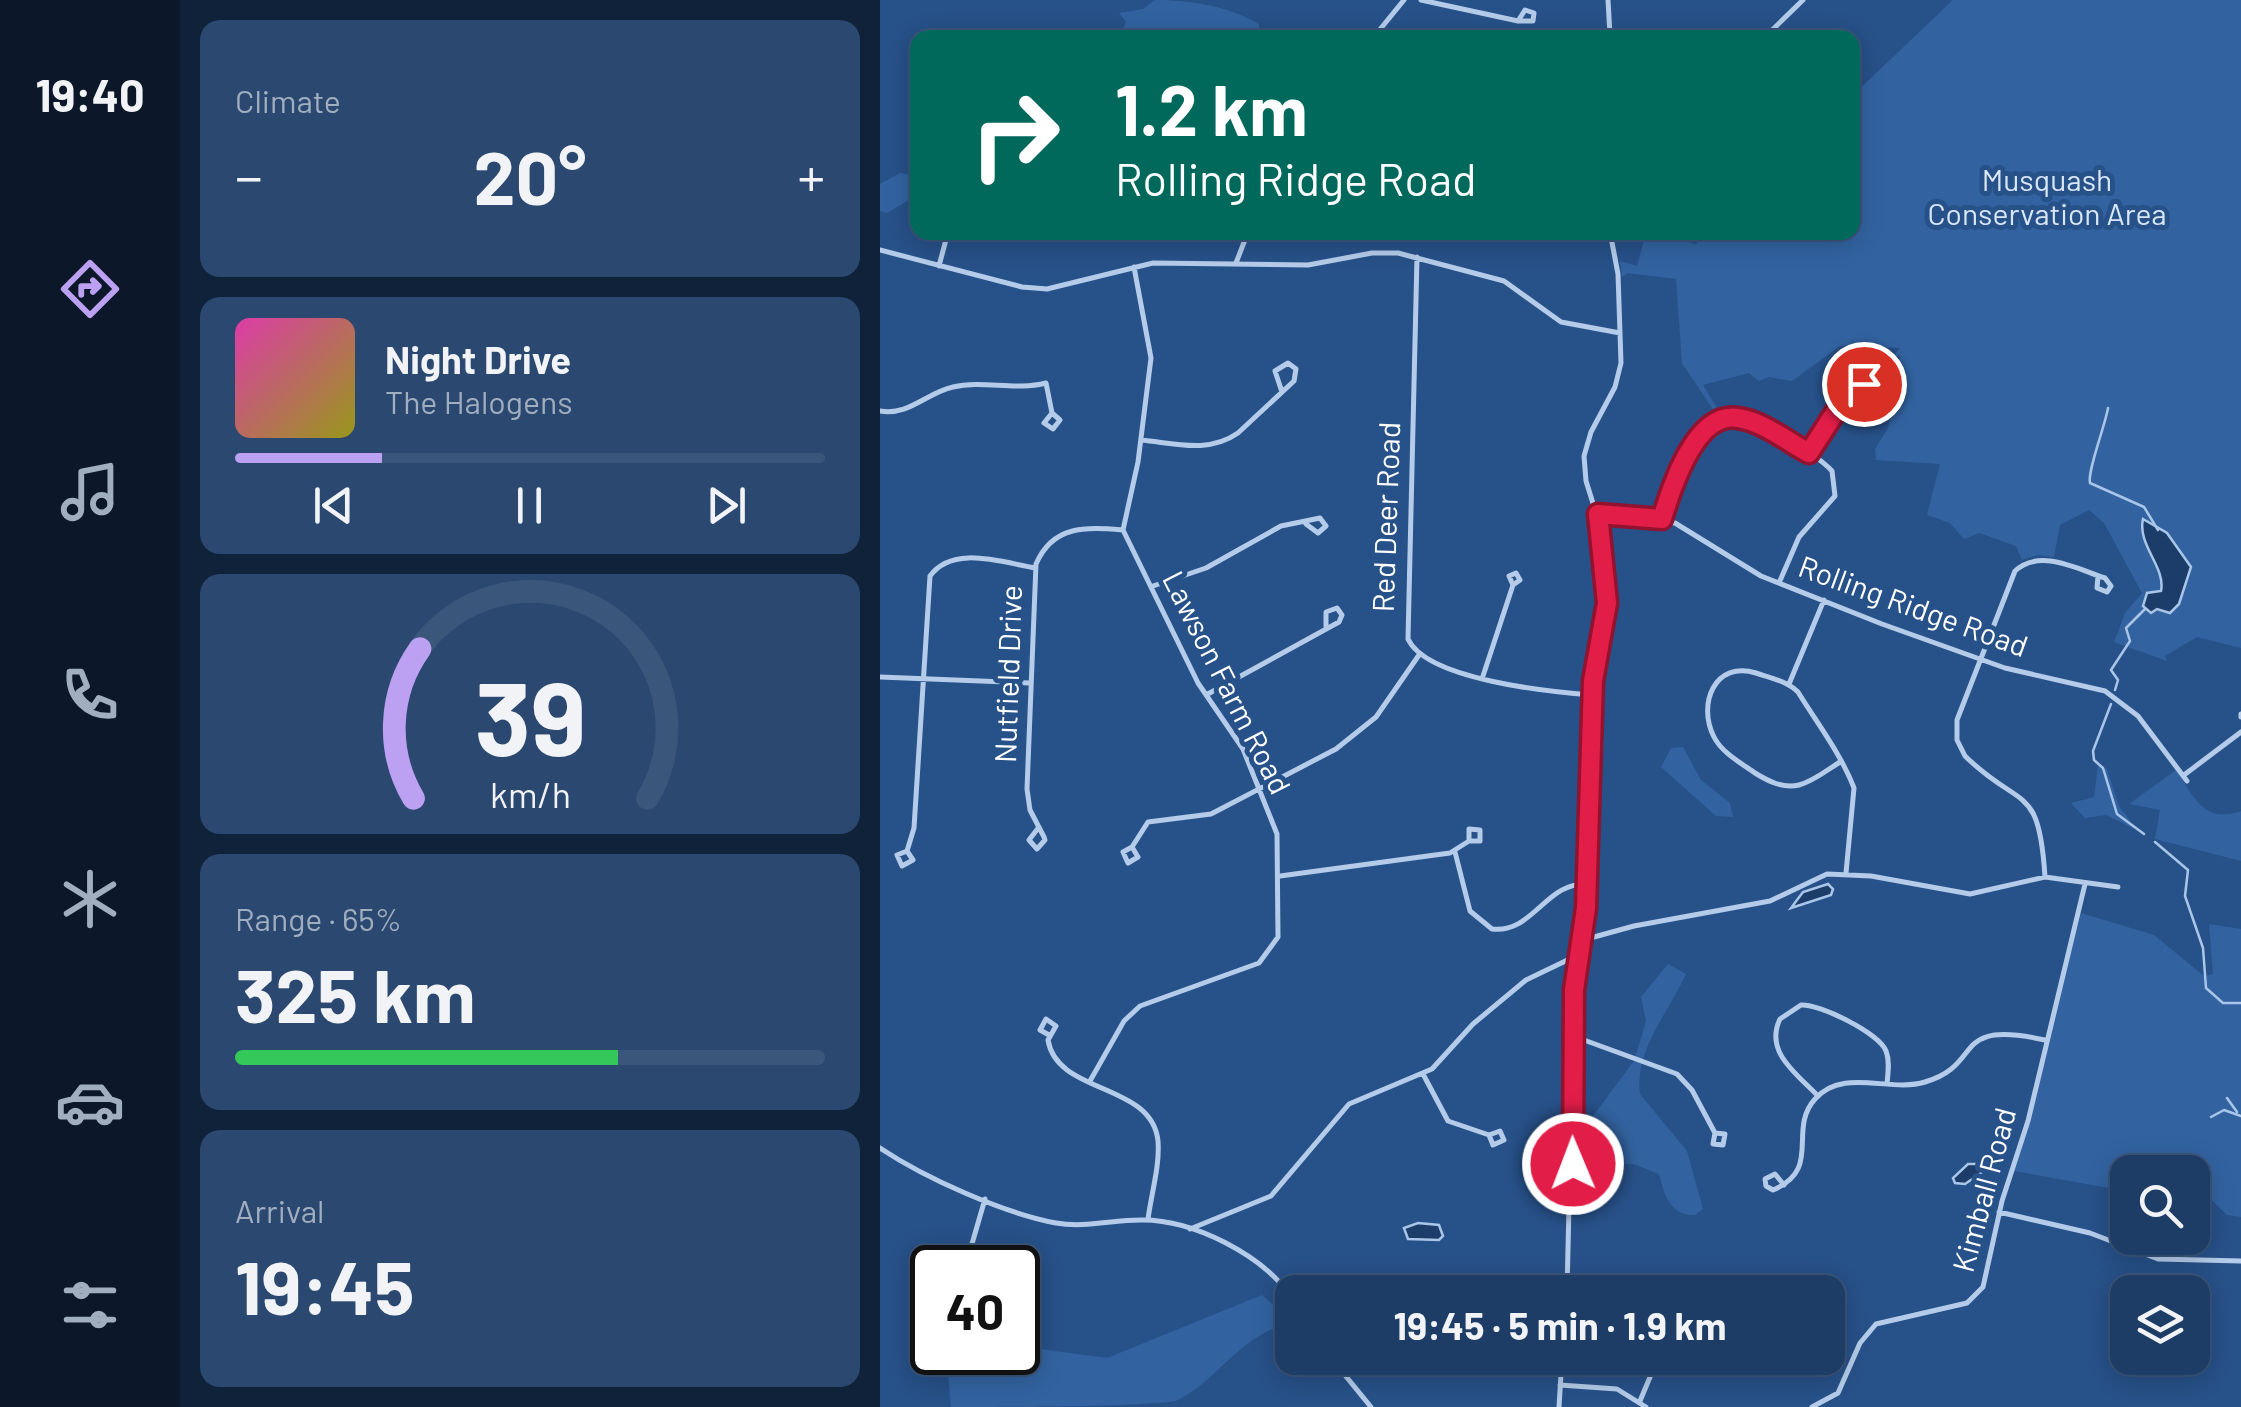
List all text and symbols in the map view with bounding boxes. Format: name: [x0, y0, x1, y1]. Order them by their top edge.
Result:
text: 1.2 km: [1115, 66, 1308, 150]
text: 19:40: [35, 67, 145, 121]
icon: right: [950, 70, 1080, 200]
text: Climate: [235, 81, 341, 119]
text: 20°: [474, 130, 586, 220]
text: −: [235, 142, 263, 208]
text: +: [797, 142, 825, 208]
text: Rolling Ridge Road: [1115, 151, 1477, 205]
park label: Musquash Conservation Area: [1927, 161, 2167, 231]
icon: directions: [55, 254, 125, 324]
text: Night Drive: [385, 336, 571, 382]
pin: [1822, 342, 1907, 427]
icon: arrive: [1837, 357, 1892, 412]
text: The Halogens: [385, 382, 573, 420]
street label: Red Deer Road: [1364, 421, 1406, 613]
icon: music: [55, 457, 125, 527]
icon: previous: [306, 478, 361, 533]
icon: pause: [502, 478, 557, 533]
icon: next: [699, 478, 754, 533]
street label: Rolling Ridge Road: [1794, 547, 2033, 663]
street label: Lawson Farm Road: [1156, 565, 1300, 800]
street label: Nutfield Drive: [986, 584, 1028, 763]
text: 39: [474, 652, 586, 777]
icon: phone: [55, 660, 125, 730]
text: km/h: [490, 772, 570, 815]
icon: climate: [55, 864, 125, 934]
text: Range · 65%: [235, 899, 402, 937]
text: 325 km: [235, 948, 476, 1038]
icon: car: [55, 1067, 125, 1137]
street label: Kimball Road: [1944, 1103, 2022, 1276]
position arrow: [1521, 1112, 1625, 1216]
map controls: [2110, 1155, 2210, 1375]
button: search: [2110, 1155, 2210, 1255]
text: Arrival: [235, 1191, 324, 1229]
text: 19:45: [235, 1240, 414, 1330]
speed limit sign: 40: [910, 1245, 1040, 1375]
icon: filters: [55, 1270, 125, 1340]
button: layers: [2110, 1275, 2210, 1375]
text: 19:45 · 5 min · 1.9 km: [1394, 1302, 1726, 1348]

